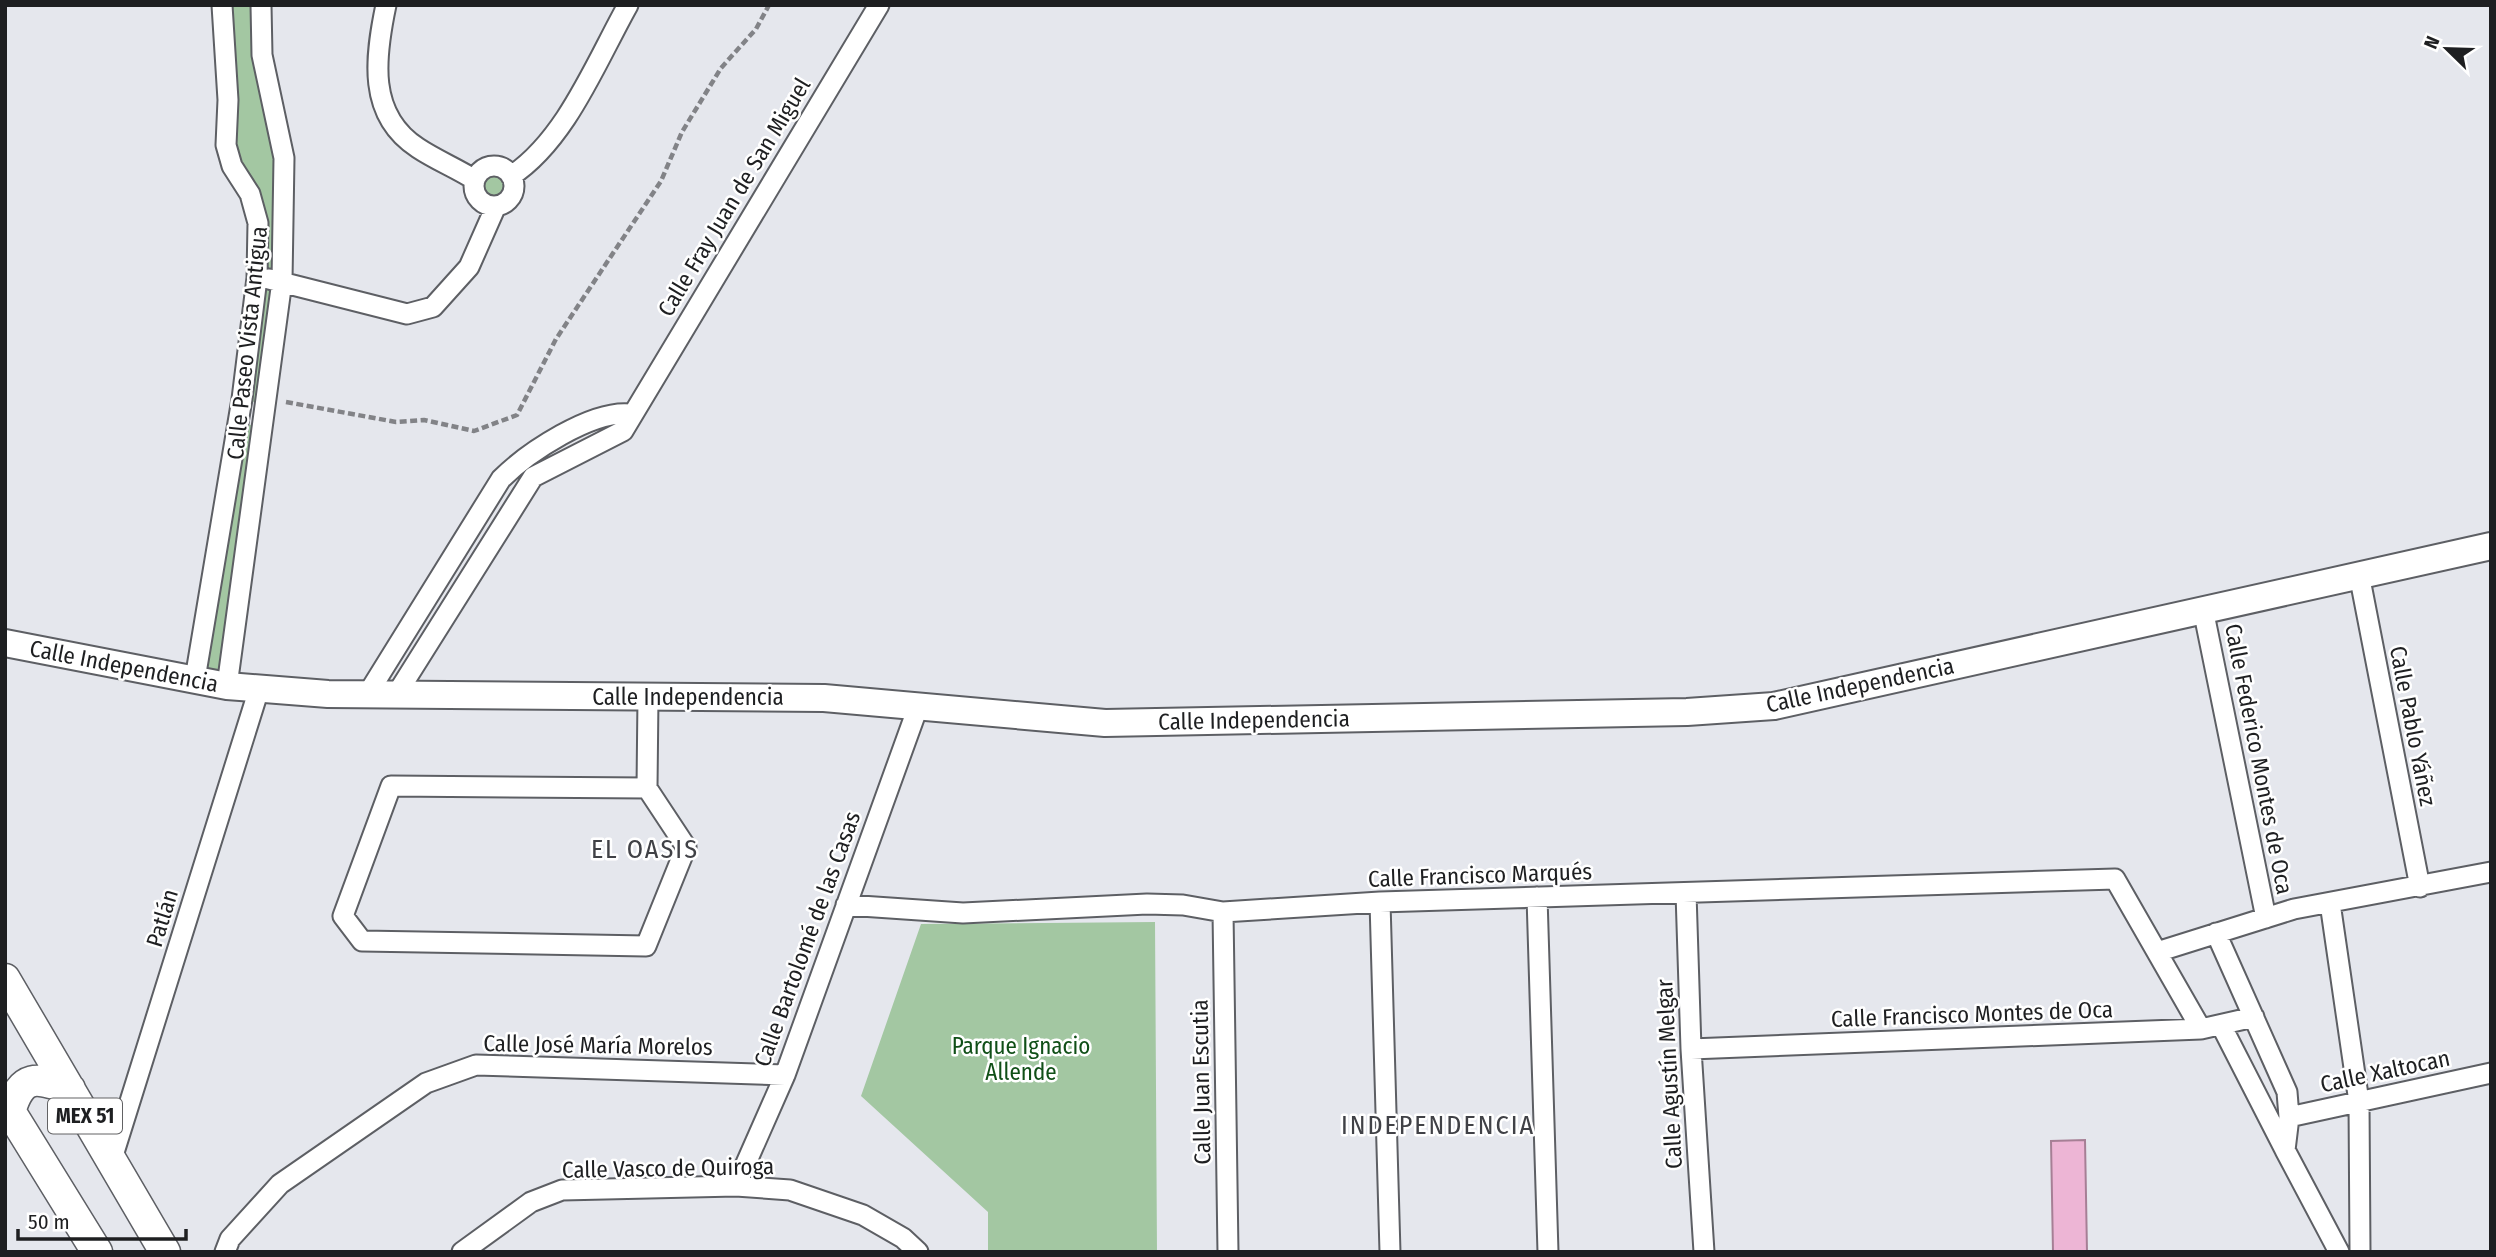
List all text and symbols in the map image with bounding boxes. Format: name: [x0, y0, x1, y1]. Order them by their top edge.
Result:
north arrow: [2412, 14, 2482, 84]
text: N: [2419, 33, 2445, 52]
street label: Calle Fray Juan de San Miguel: [652, 73, 816, 321]
street label: Calle Paseo Vista Antigua: [221, 225, 273, 461]
street label: Calle Federico Montes de Oca: [2219, 621, 2299, 897]
street label: Calle Independencia: [27, 634, 221, 698]
street label: Calle Pablo Yáñez: [2384, 644, 2442, 808]
street label: Calle Independencia: [1763, 651, 1957, 719]
street label: Calle Independencia: [592, 683, 784, 711]
street label: Calle Independencia: [1158, 704, 1350, 736]
street label: Calle Bartolomé de las Casas: [748, 807, 866, 1070]
district label: EL OASIS: [591, 834, 699, 865]
street label: Calle Francisco Marqués: [1367, 857, 1593, 893]
street label: Patlán: [140, 886, 184, 950]
street label: Calle Agustín Melgar: [1650, 978, 1688, 1170]
street label: Calle Francisco Montes de Oca: [1830, 995, 2114, 1033]
street label: Calle Juan Escutia: [1186, 999, 1216, 1165]
street label: Calle José María Morelos: [483, 1029, 713, 1061]
park label: Parque Ignacio Allende: [952, 1032, 1090, 1086]
street label: Calle Xaltocan: [2318, 1044, 2452, 1098]
road number: MEX 51: [48, 1098, 122, 1134]
district label: INDEPENDENCIA: [1341, 1110, 1535, 1141]
street label: Calle Vasco de Quiroga: [562, 1152, 774, 1184]
scale bar: [18, 1198, 186, 1242]
text: 50 m: [28, 1209, 70, 1235]

